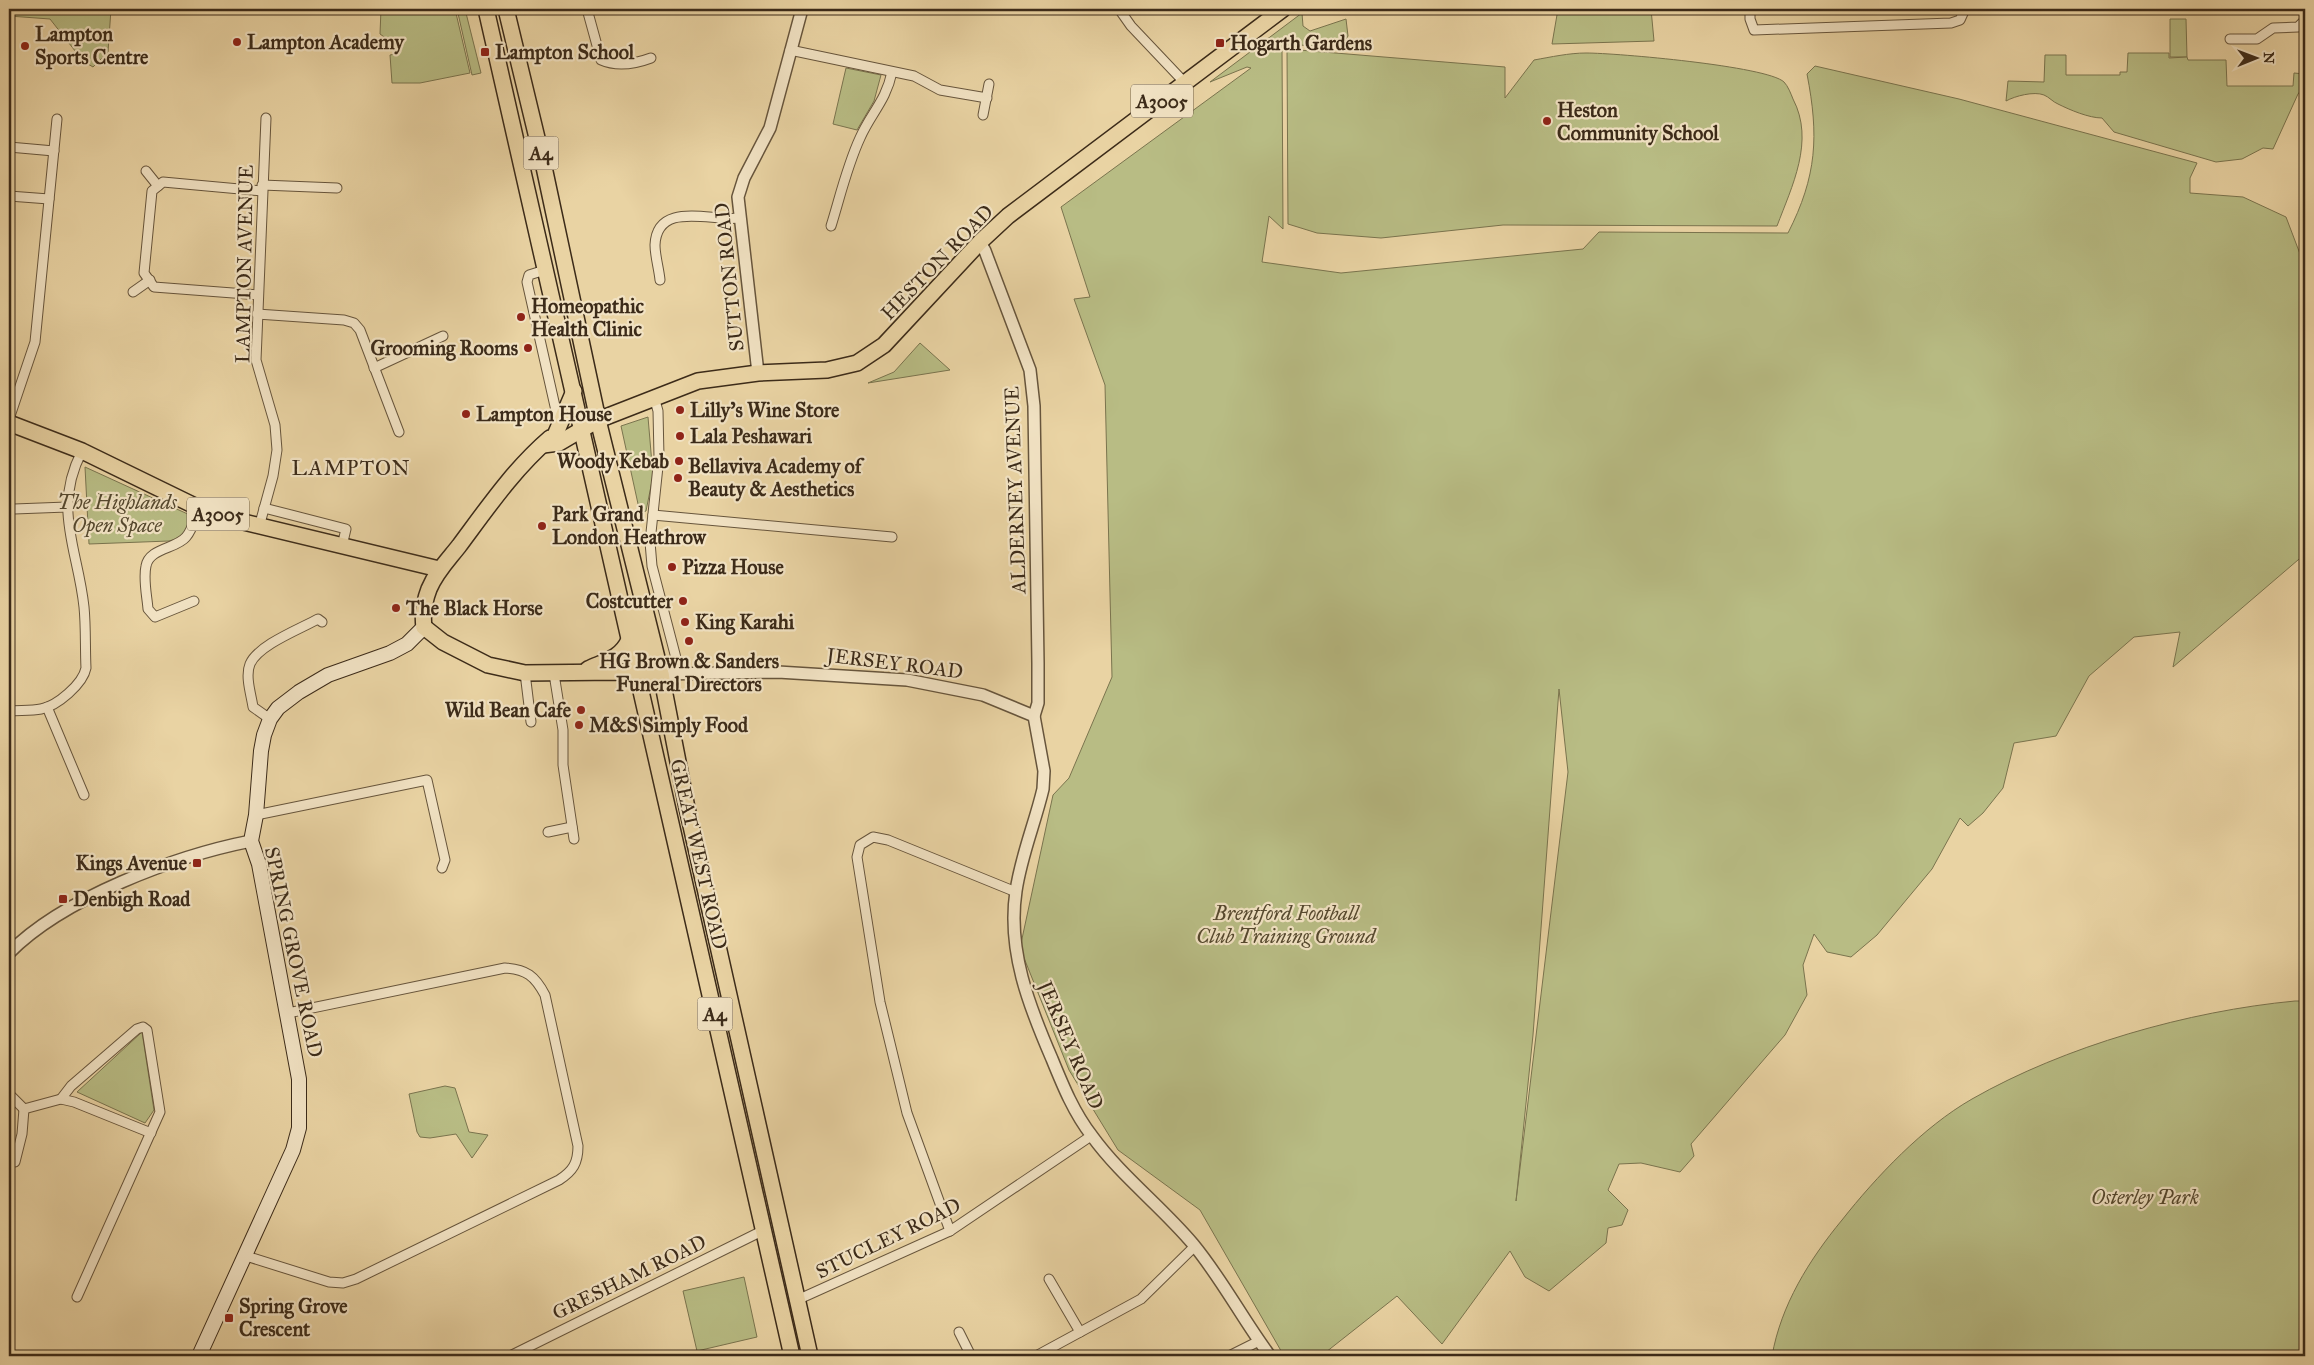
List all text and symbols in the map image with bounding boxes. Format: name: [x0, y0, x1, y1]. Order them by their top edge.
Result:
place label: Lampton Sports Centre: [35, 22, 149, 70]
place label: Lampton Academy: [247, 30, 406, 55]
place label: Hogarth Gardens: [1230, 31, 1373, 56]
north arrow: [2232, 32, 2282, 82]
marker: Lampton Academy: [231, 36, 243, 48]
marker: Hogarth Gardens: [1214, 37, 1226, 49]
marker: Lampton Sports Centre: [19, 40, 31, 52]
place label: Lampton School: [495, 40, 635, 65]
marker: Lampton School: [479, 46, 491, 58]
text: N: [2260, 52, 2277, 64]
road number: A3005: [1131, 84, 1193, 118]
place label: Heston Community School: [1557, 98, 1719, 146]
marker: Heston Community School: [1541, 115, 1553, 127]
road number: A4: [524, 136, 558, 170]
street label: LAMPTON AVENUE: [230, 165, 258, 363]
street label: HESTON ROAD: [876, 199, 998, 325]
street label: SUTTON ROAD: [709, 202, 749, 352]
place label: Homeopathic Health Clinic: [531, 294, 645, 341]
marker: Homeopathic Health Clinic: [515, 311, 527, 323]
place label: Grooming Rooms: [370, 336, 519, 361]
marker: Grooming Rooms: [522, 342, 534, 354]
street label: ALDERNEY AVENUE: [999, 386, 1031, 595]
place label: Lilly's Wine Store: [690, 398, 840, 423]
place label: Lampton House: [476, 402, 613, 427]
marker: Lilly's Wine Store: [674, 404, 686, 416]
marker: Lampton House: [460, 408, 472, 420]
place label: Lala Peshawari: [690, 424, 812, 448]
marker: Lala Peshawari: [674, 430, 686, 442]
place label: Woody Kebab: [557, 449, 669, 474]
place label: Bellaviva Academy of Beauty & Aesthetics: [688, 454, 865, 502]
district label: LAMPTON: [291, 455, 411, 481]
marker: Woody Kebab: [673, 455, 685, 467]
marker: Bellaviva Academy of Beauty & Aesthetics: [672, 472, 684, 484]
park label: The Highlands Open Space: [57, 490, 178, 538]
road number: A3005: [187, 498, 249, 530]
place label: Park Grand London Heathrow: [552, 502, 707, 549]
marker: Park Grand London Heathrow: [536, 520, 548, 532]
place label: Pizza House: [682, 555, 784, 579]
marker: Pizza House: [666, 561, 678, 573]
place label: Costcutter: [586, 589, 673, 613]
marker: Costcutter: [677, 595, 689, 607]
place label: The Black Horse: [405, 596, 544, 620]
marker: The Black Horse: [390, 602, 402, 614]
place label: King Karahi: [695, 610, 795, 635]
marker: King Karahi: [679, 616, 691, 628]
marker: HG Brown & Sanders Funeral Directors: [683, 635, 695, 647]
street label: JERSEY ROAD: [823, 642, 965, 684]
place label: HG Brown & Sanders Funeral Directors: [599, 649, 780, 696]
place label: Wild Bean Cafe: [445, 698, 572, 722]
marker: Wild Bean Cafe: [575, 704, 587, 716]
place label: M&S Simply Food: [589, 713, 749, 738]
marker: M&S Simply Food: [573, 719, 585, 731]
street label: GREAT WEST ROAD: [665, 756, 733, 952]
street label: SPRING GROVE ROAD: [260, 845, 328, 1059]
place label: Kings Avenue: [76, 851, 188, 876]
marker: Kings Avenue: [191, 857, 203, 869]
place label: Denbigh Road: [73, 887, 191, 912]
marker: Denbigh Road: [57, 893, 69, 905]
park label: Brentford Football Club Training Ground: [1196, 901, 1377, 948]
street label: JERSEY ROAD: [1031, 975, 1109, 1113]
road number: A4: [698, 998, 732, 1030]
park label: Osterley Park: [2091, 1185, 2199, 1209]
street label: STUCLEY ROAD: [812, 1193, 964, 1283]
street label: GRESHAM ROAD: [548, 1229, 710, 1325]
place label: Spring Grove Crescent: [239, 1294, 348, 1341]
marker: Spring Grove Crescent: [223, 1312, 235, 1324]

